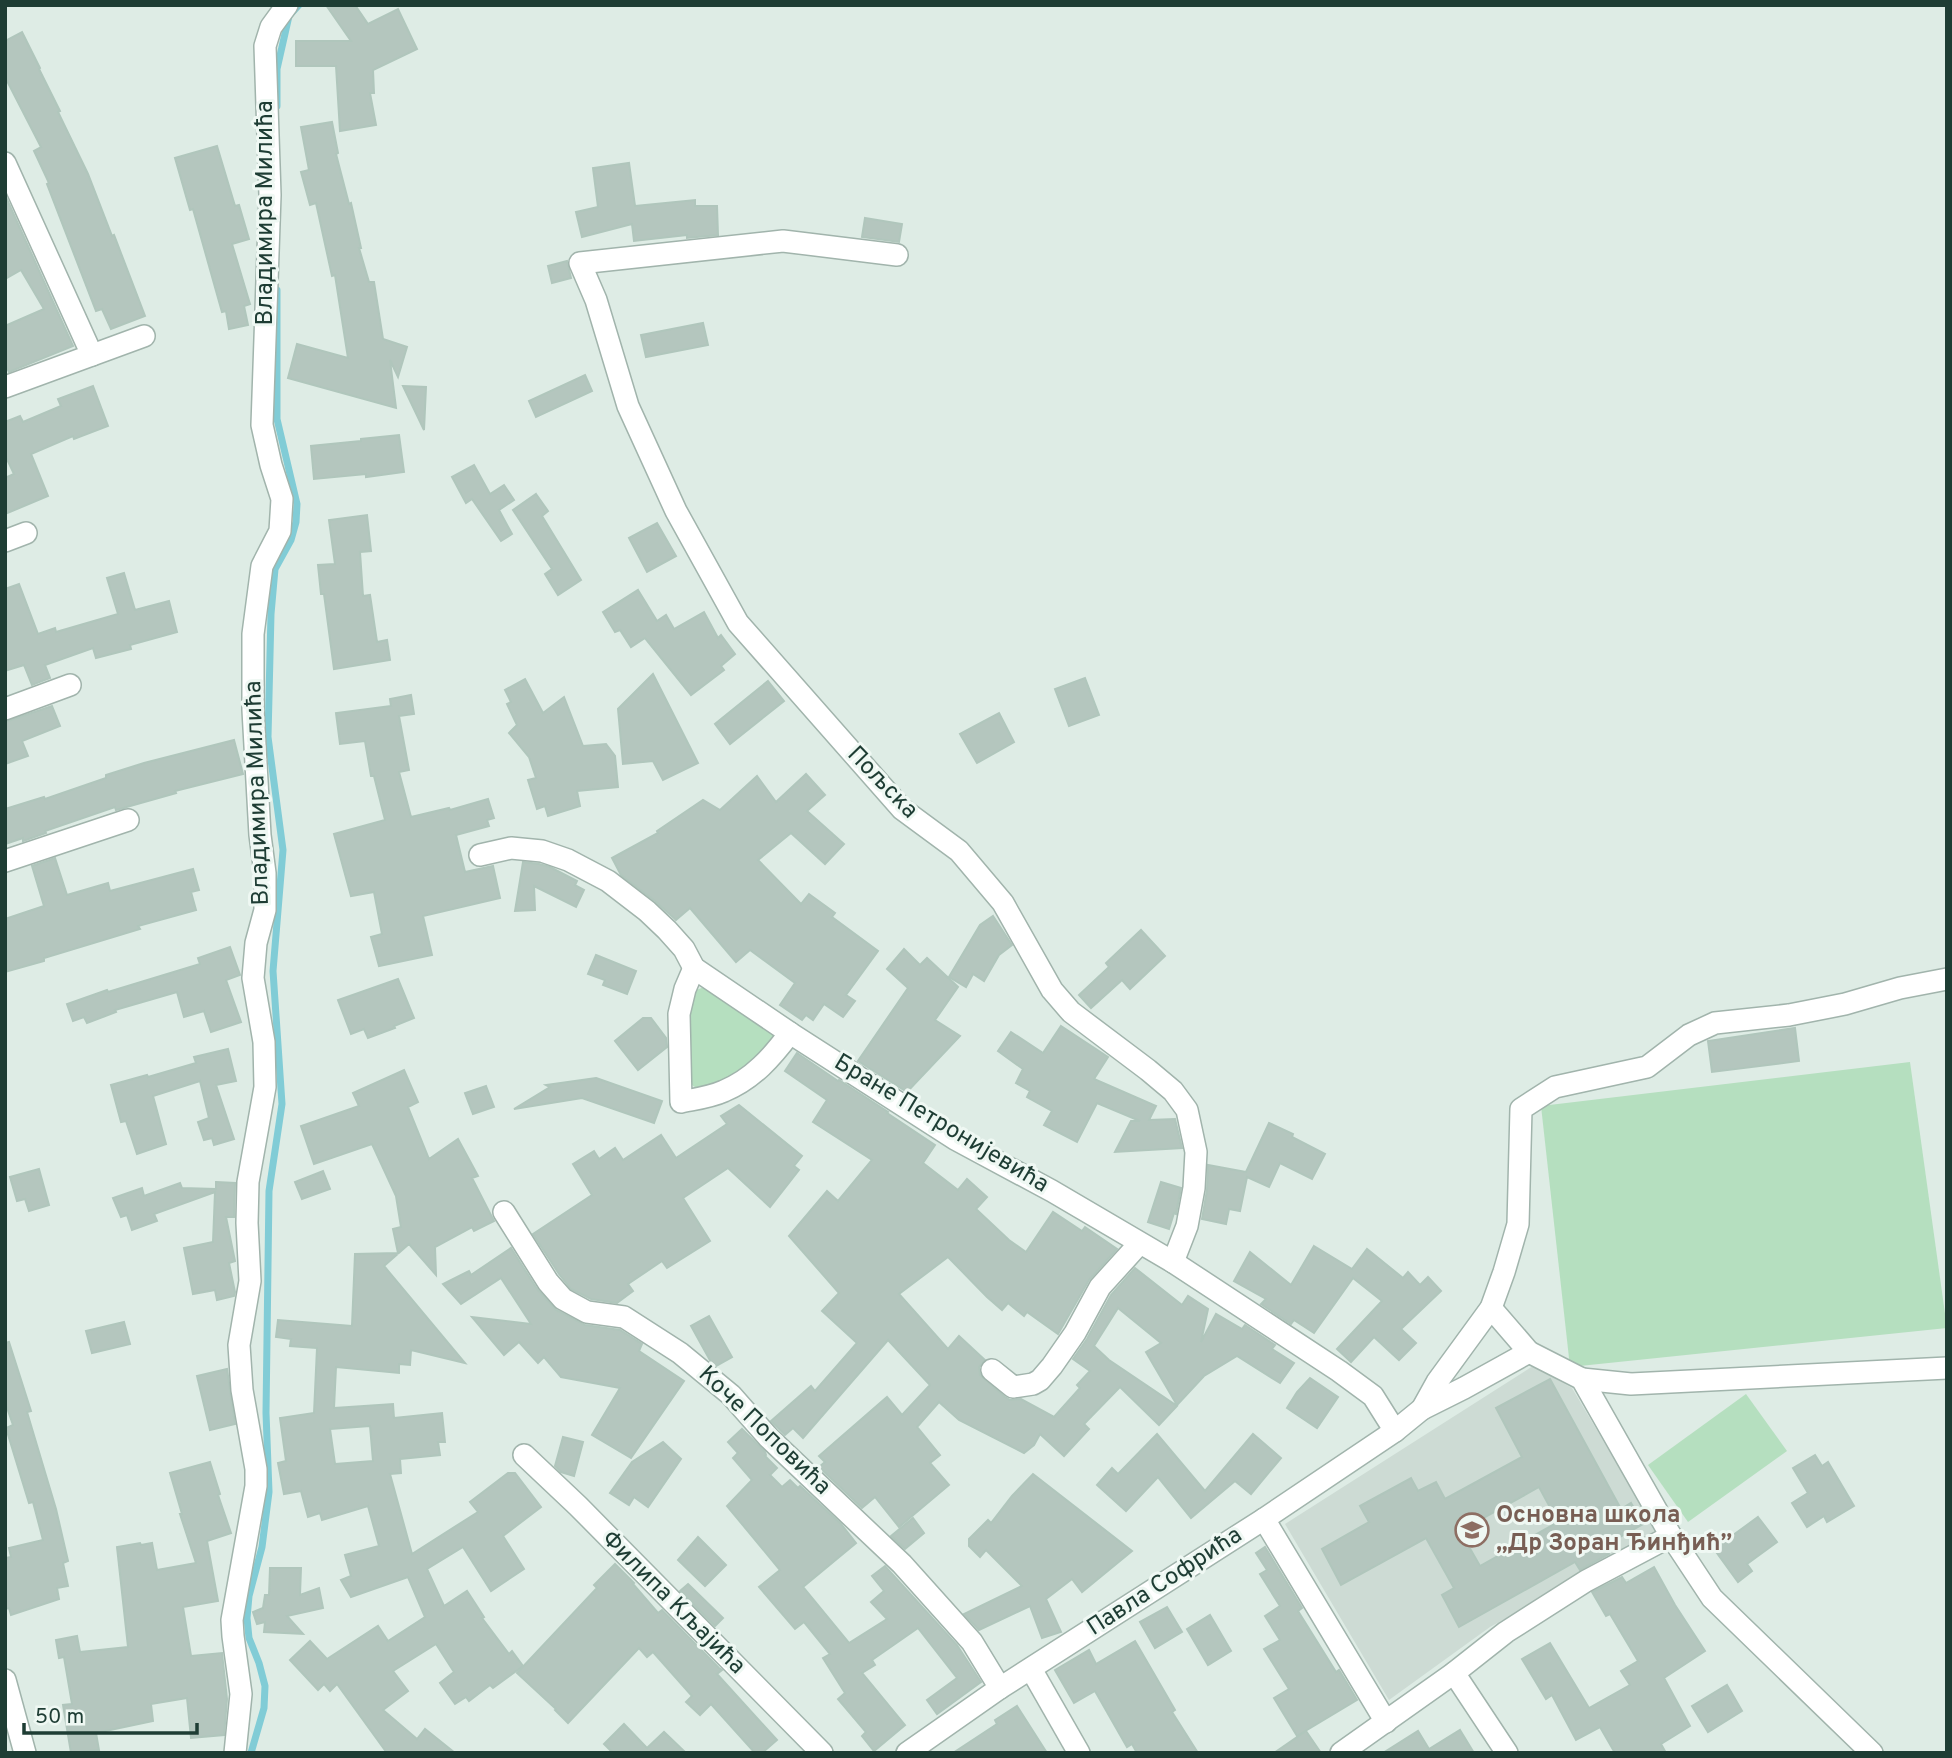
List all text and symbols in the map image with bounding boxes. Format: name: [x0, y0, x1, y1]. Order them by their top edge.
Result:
street label: Владимира Милића: [251, 100, 281, 326]
street label: Владимира Милића: [239, 680, 277, 906]
street label: Пољска: [840, 740, 924, 826]
street label: Бране Петронијевића: [828, 1048, 1054, 1200]
street label: Коче Поповића: [691, 1360, 837, 1502]
place label: Основна школа „Др Зоран Ђинђић”: [1496, 1501, 1732, 1559]
school or university icon: Основна школа „Др Зоран Ђинђић”: [1453, 1511, 1491, 1549]
street label: Павла Софрића: [1082, 1521, 1248, 1643]
street label: Филипа Кљајића: [595, 1525, 751, 1681]
scale bar: [24, 1692, 198, 1736]
text: 50 m: [35, 1704, 84, 1731]

